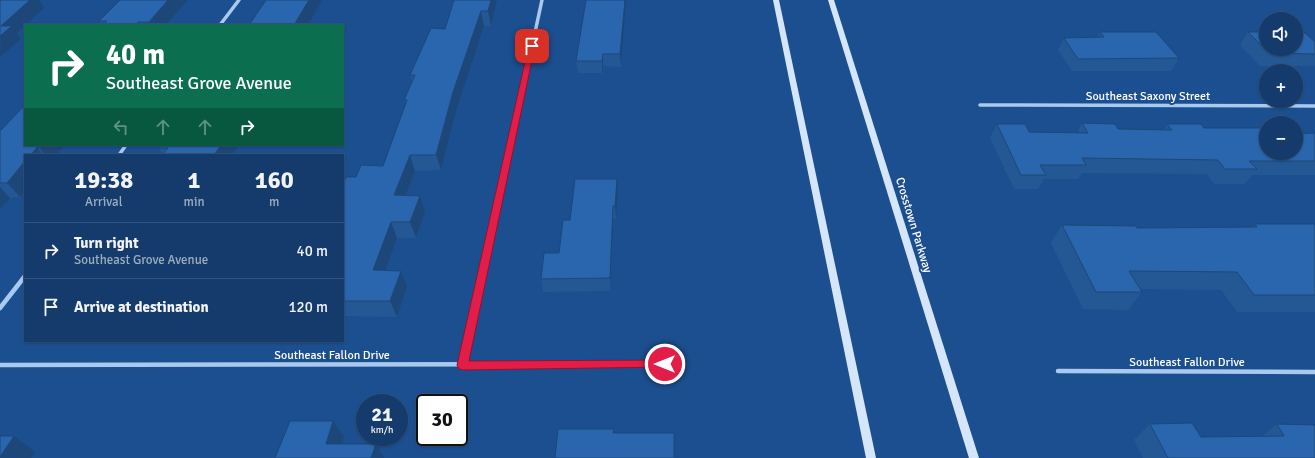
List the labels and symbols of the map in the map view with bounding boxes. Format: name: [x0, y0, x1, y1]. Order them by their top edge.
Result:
pin: [515, 29, 549, 63]
street label: Southeast Saxony Street: [1086, 89, 1210, 104]
street label: Crosstown Parkway: [892, 175, 935, 275]
position arrow: [644, 343, 686, 385]
street label: Southeast Fallon Drive: [274, 348, 390, 363]
street label: Southeast Fallon Drive: [1129, 355, 1245, 370]
speed limit sign: 30: [416, 394, 468, 446]

